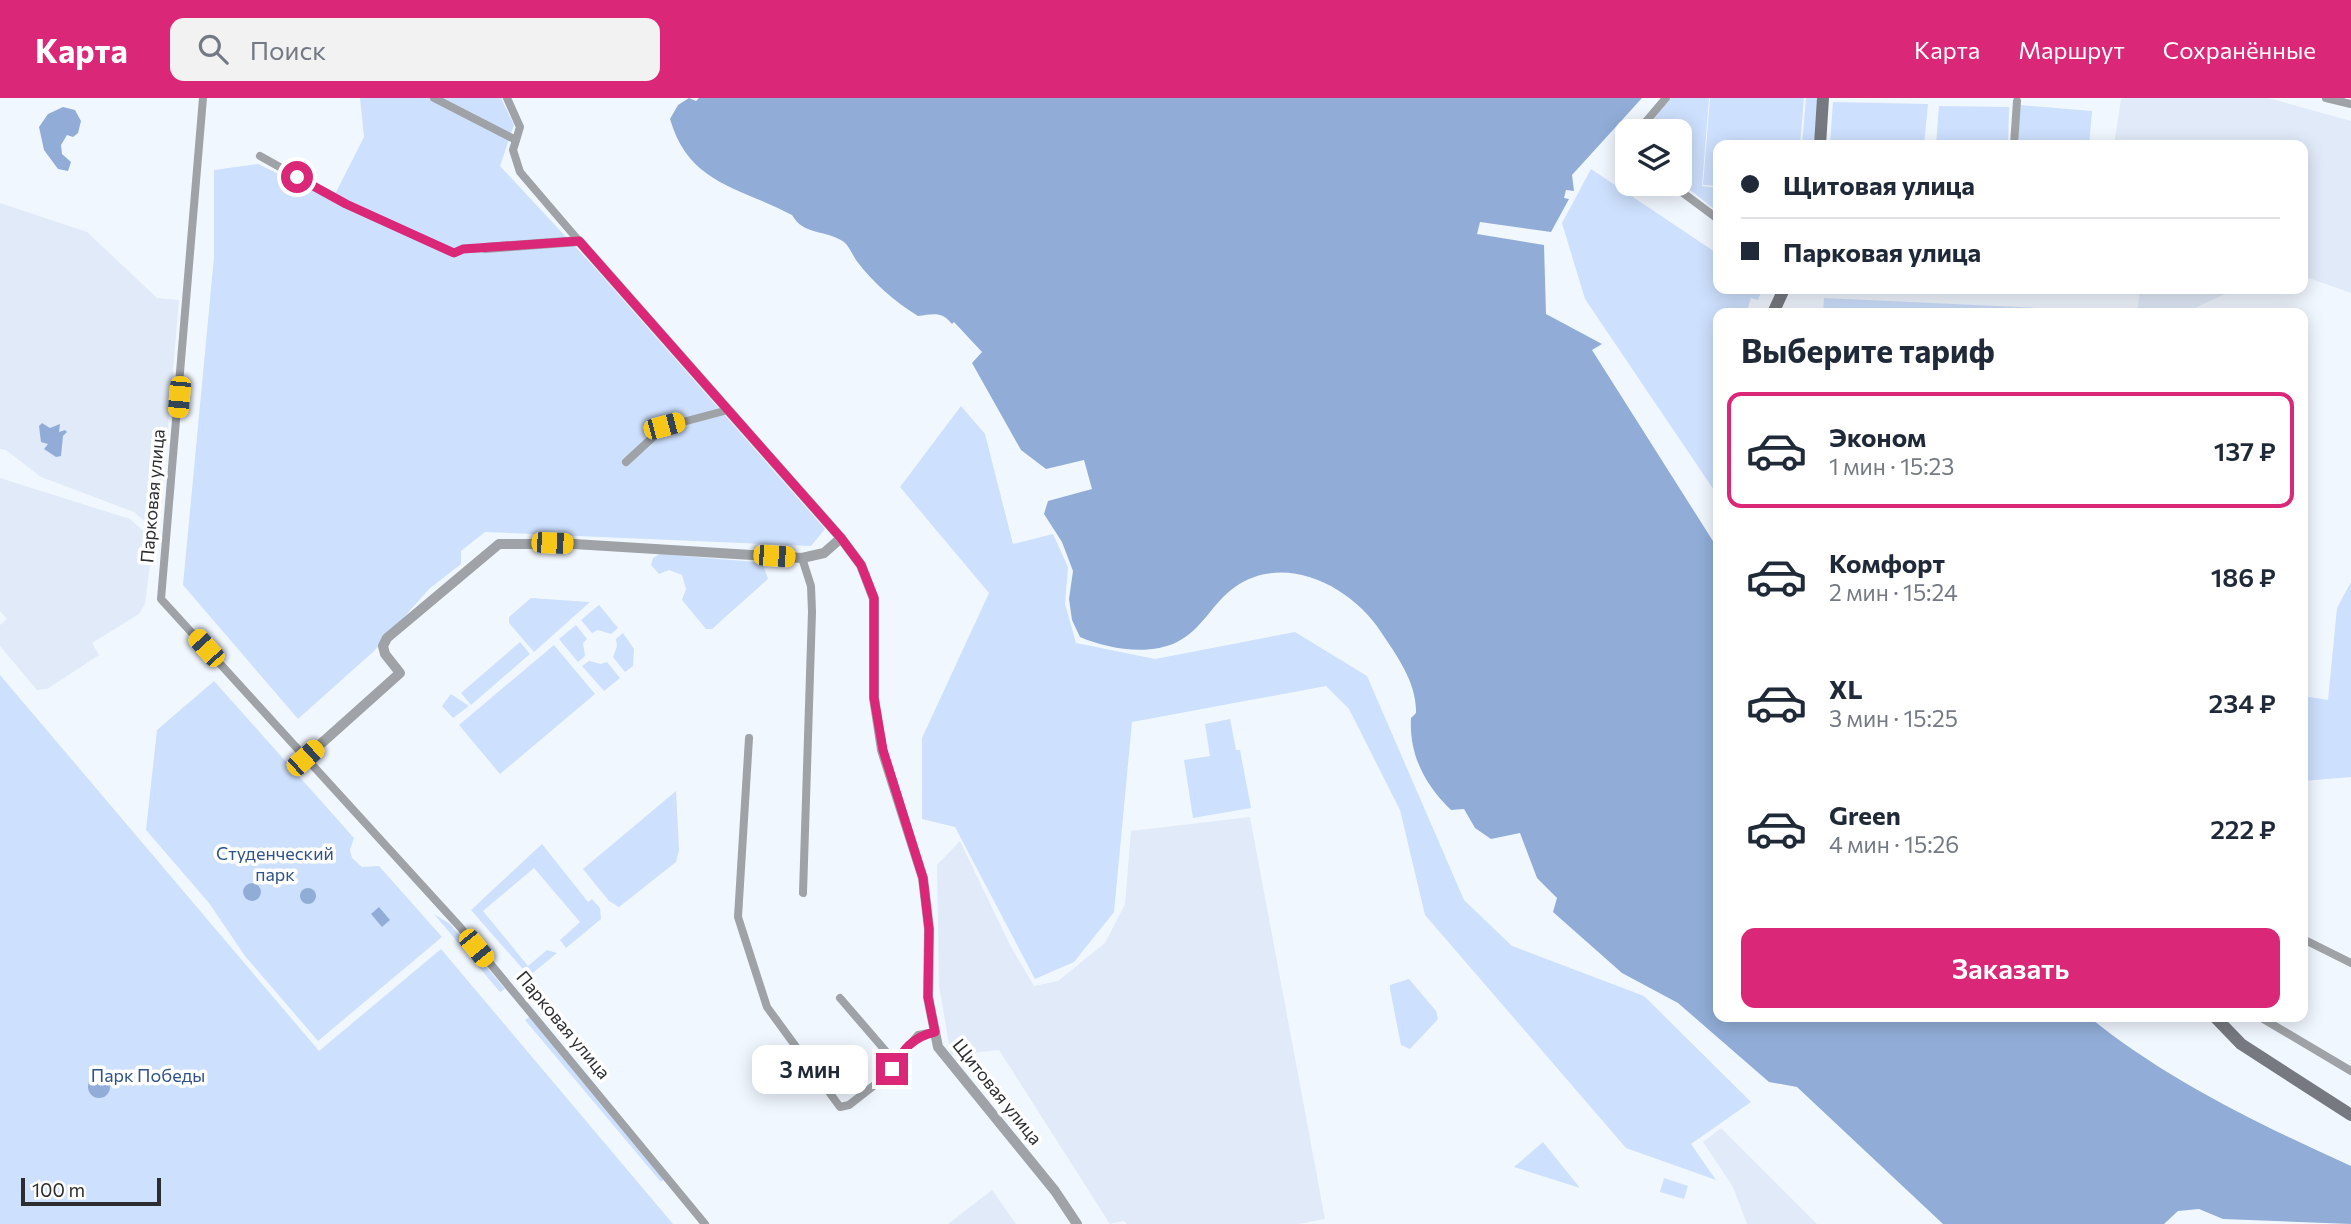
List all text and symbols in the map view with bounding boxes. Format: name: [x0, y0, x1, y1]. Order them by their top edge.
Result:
search box: [170, 18, 660, 81]
text: Карта: [35, 29, 128, 70]
icon: search: [194, 30, 232, 68]
text: Поиск: [250, 34, 326, 65]
text: Карта: [1914, 35, 1980, 64]
text: Маршрут: [2018, 35, 2125, 64]
text: Сохранённые: [2163, 35, 2316, 64]
map controls: [1615, 119, 1692, 196]
button: layers: [1615, 119, 1692, 196]
route start: [281, 161, 313, 193]
text: Щитовая улица: [1783, 169, 1975, 200]
text: Парковая улица: [1783, 236, 1981, 267]
text: Выберите тариф: [1741, 330, 1995, 370]
car: [167, 375, 192, 419]
car: [641, 410, 688, 442]
icon: car: [1745, 419, 1808, 482]
text: Эконом: [1829, 421, 1926, 452]
street label: Парковая улица: [135, 428, 169, 564]
text: 137 ₽: [2214, 435, 2276, 466]
text: 1 мин · 15:23: [1829, 452, 1955, 480]
car: [531, 532, 574, 554]
car: [753, 544, 796, 568]
icon: car: [1745, 545, 1808, 608]
text: Комфорт: [1829, 547, 1945, 578]
text: 186 ₽: [2211, 561, 2276, 592]
text: 2 мин · 15:24: [1829, 578, 1958, 606]
car: [185, 625, 228, 671]
icon: car: [1745, 671, 1808, 734]
text: XL: [1829, 673, 1863, 704]
text: 234 ₽: [2209, 687, 2276, 718]
text: 3 мин · 15:25: [1829, 704, 1958, 732]
car: [283, 736, 328, 780]
icon: car: [1745, 797, 1808, 860]
text: Green: [1829, 799, 1901, 830]
text: 222 ₽: [2210, 813, 2276, 844]
text: 4 мин · 15:26: [1829, 830, 1959, 858]
park label: Студенческий парк: [216, 842, 334, 885]
car: [455, 925, 498, 971]
button: Заказать: [1741, 928, 2280, 1008]
street label: Парковая улица: [512, 966, 615, 1083]
street label: Щитовая улица: [948, 1034, 1047, 1149]
callout: 3 мин: [752, 1044, 868, 1094]
route end: [876, 1053, 908, 1085]
text: 3 мин: [779, 1055, 841, 1083]
park label: Парк Победы: [91, 1064, 205, 1086]
scale bar: [21, 1175, 161, 1207]
text: 100 m: [32, 1178, 85, 1201]

